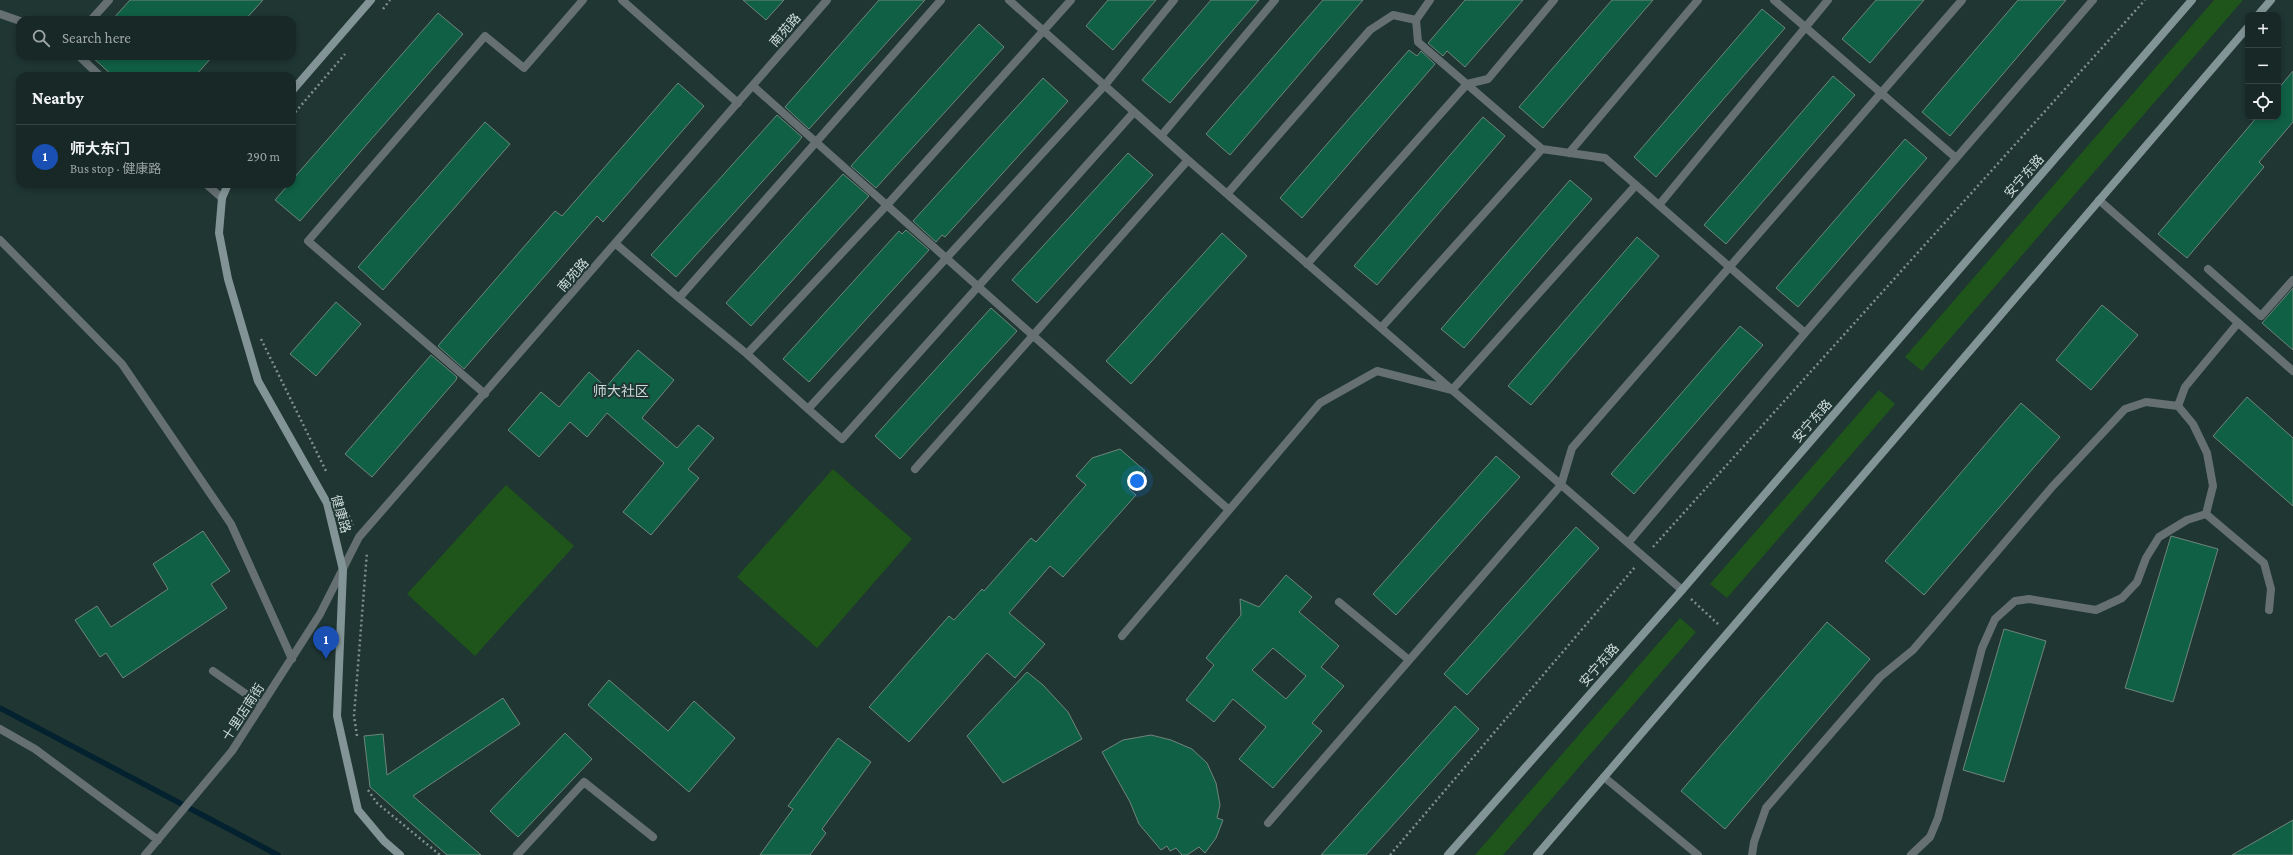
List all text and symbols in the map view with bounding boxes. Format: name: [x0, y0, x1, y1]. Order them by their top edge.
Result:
street label: 南苑路: [767, 10, 803, 50]
map controls: [2245, 12, 2281, 120]
button: +: [2245, 12, 2281, 48]
search box: [16, 16, 296, 60]
icon: search: [30, 27, 52, 49]
text: Search here: [62, 30, 131, 46]
button: −: [2245, 48, 2281, 84]
button: locate: [2245, 84, 2281, 120]
text: Nearby: [32, 89, 84, 108]
text: 师大东门: [70, 141, 130, 157]
text: 1: [43, 149, 47, 164]
text: 290 m: [247, 149, 280, 164]
street label: 安宁东路: [2001, 151, 2047, 201]
text: Bus stop · 健康路: [70, 161, 161, 176]
street label: 南苑路: [555, 255, 591, 295]
district label: 师大社区: [593, 383, 649, 399]
street label: 安宁东路: [1789, 396, 1835, 446]
your location: [1127, 471, 1147, 491]
street label: 健康路: [328, 493, 354, 535]
pin: 1: [313, 626, 339, 659]
street label: 安宁东路: [1576, 640, 1622, 690]
street label: 十里店南街: [219, 681, 267, 743]

